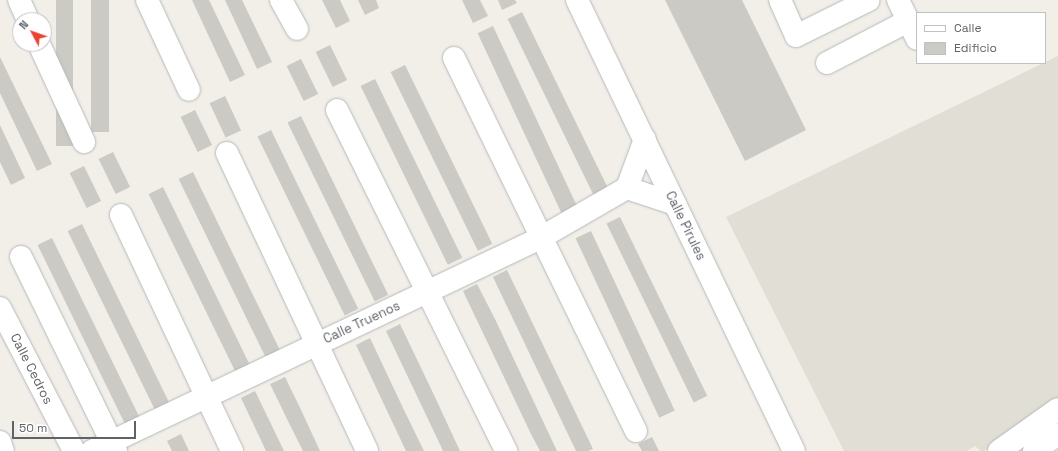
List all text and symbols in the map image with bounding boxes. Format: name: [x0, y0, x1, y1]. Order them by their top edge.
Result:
north arrow: [12, 12, 52, 52]
legend: [916, 12, 1046, 64]
text: N: [16, 17, 31, 32]
text: Calle: [954, 20, 982, 36]
text: Edificio: [954, 40, 997, 56]
street label: Calle Pirules: [662, 189, 708, 263]
street label: Calle Truenos: [321, 298, 403, 348]
street label: Calle Cedros: [7, 331, 55, 407]
scale bar: [14, 413, 138, 439]
text: 50 m: [19, 420, 47, 436]

